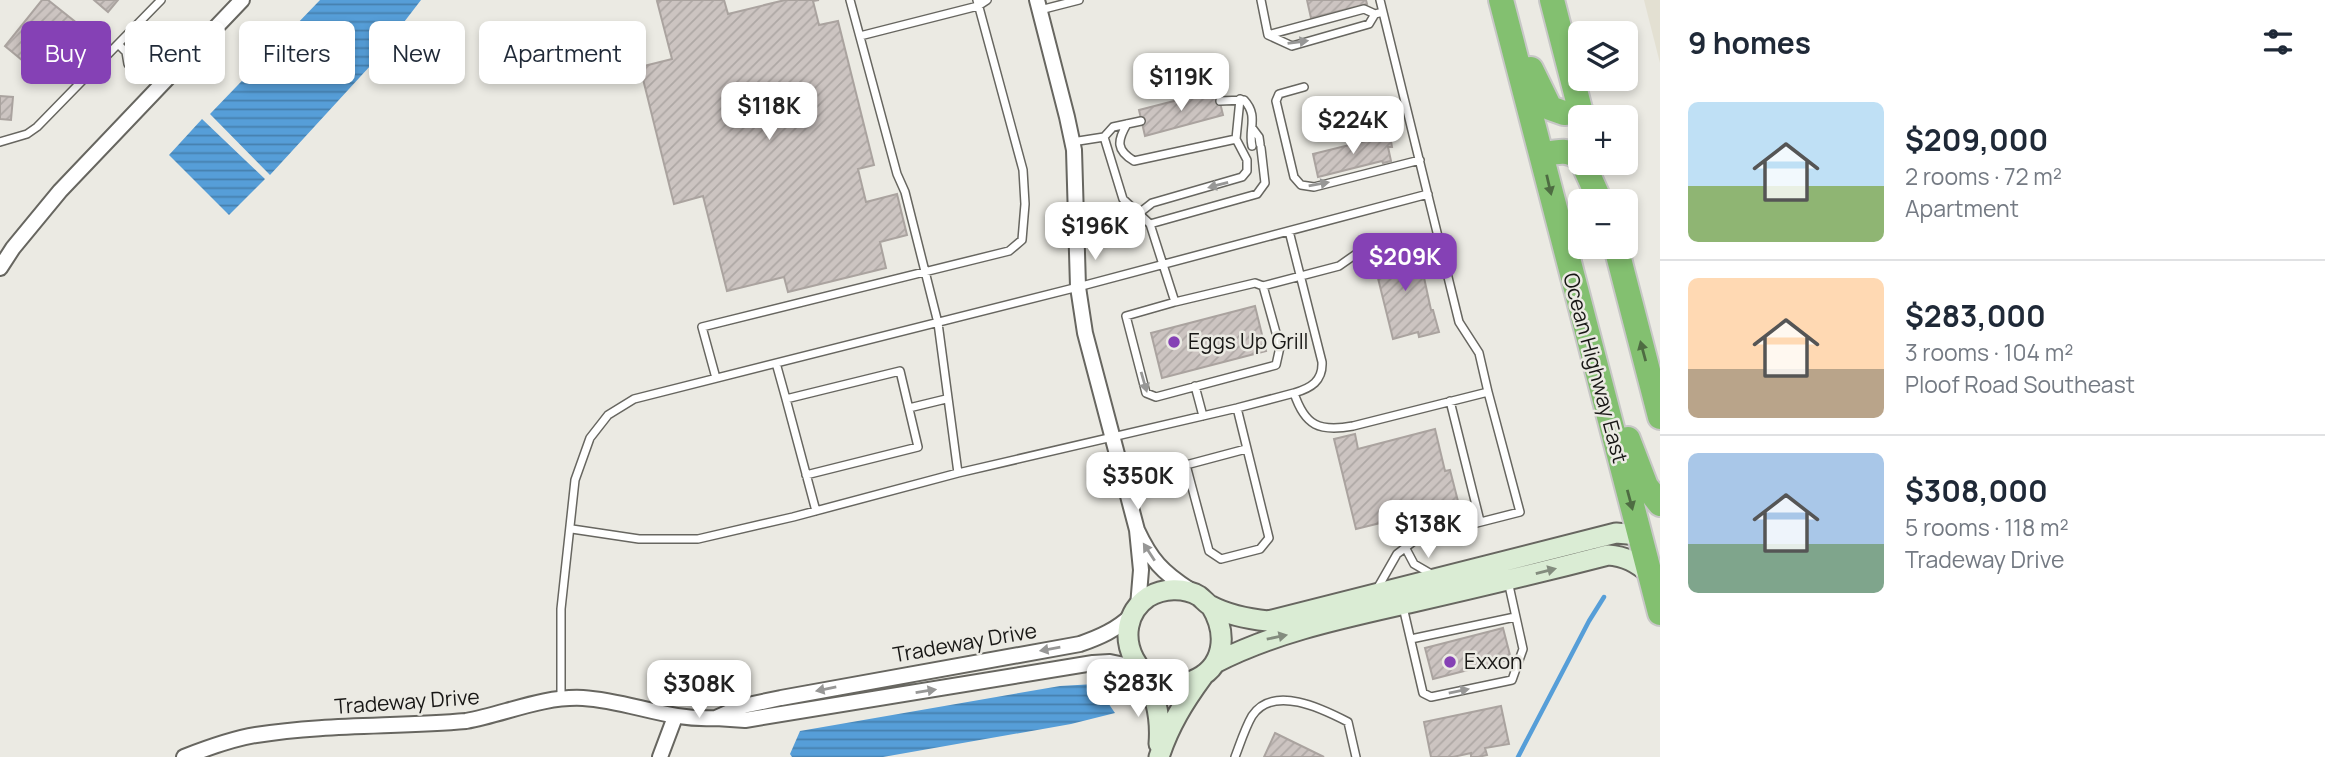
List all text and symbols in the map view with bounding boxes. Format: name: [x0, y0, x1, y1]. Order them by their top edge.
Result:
chip: Buy: [21, 21, 111, 84]
chip: Rent: [125, 21, 225, 84]
chip: Filters: [239, 21, 355, 84]
chip: New: [369, 21, 465, 84]
chip: Apartment: [479, 21, 646, 84]
map controls: [1568, 21, 1638, 259]
button: layers: [1568, 21, 1638, 91]
text: 9 homes: [1688, 22, 1811, 63]
icon: filters: [2259, 23, 2297, 61]
one-way arrow: [1287, 37, 1309, 48]
pin: $119K: [1132, 54, 1230, 113]
text: $119K: [1149, 60, 1213, 92]
pin: $118K: [720, 82, 818, 142]
text: $118K: [737, 89, 801, 121]
pin: $224K: [1304, 96, 1402, 156]
text: $224K: [1318, 103, 1388, 135]
button: +: [1568, 105, 1638, 175]
text: $209,000: [1905, 119, 2048, 160]
icon: home: [1744, 130, 1828, 214]
text: 2 rooms · 72 m²: [1905, 160, 2062, 192]
one-way arrow: [1544, 174, 1555, 196]
one-way arrow: [1308, 179, 1330, 190]
one-way arrow: [1207, 181, 1228, 191]
button: −: [1568, 189, 1638, 259]
text: Apartment: [1905, 192, 2019, 224]
pin: $196K: [1046, 202, 1144, 262]
text: $196K: [1061, 209, 1129, 241]
pin: $209K: [1356, 233, 1454, 293]
text: $209K: [1369, 240, 1441, 272]
street label: Ocean Highway East: [1557, 269, 1635, 466]
text: $283,000: [1905, 295, 2046, 336]
icon: home: [1744, 306, 1828, 390]
place label: Eggs Up Grill: [1188, 327, 1309, 355]
marker: Eggs Up Grill: [1166, 334, 1182, 350]
text: 3 rooms · 104 m²: [1905, 336, 2073, 368]
one-way arrow: [1637, 340, 1648, 362]
text: Ploof Road Southeast: [1905, 368, 2135, 400]
one-way arrow: [1139, 371, 1149, 392]
pin: $350K: [1089, 452, 1187, 512]
text: $350K: [1102, 459, 1174, 491]
text: $308,000: [1905, 470, 2048, 511]
icon: home: [1744, 481, 1828, 565]
one-way arrow: [1625, 489, 1636, 511]
pin: $138K: [1379, 500, 1477, 560]
text: $138K: [1395, 507, 1461, 539]
text: 5 rooms · 118 m²: [1905, 511, 2069, 543]
one-way arrow: [1143, 542, 1156, 562]
text: Tradeway Drive: [1905, 543, 2064, 575]
one-way arrow: [1535, 565, 1557, 576]
street label: Tradeway Drive: [891, 616, 1039, 668]
one-way arrow: [1267, 632, 1289, 643]
one-way arrow: [1039, 644, 1061, 655]
place label: Exxon: [1464, 647, 1523, 675]
marker: Exxon: [1442, 654, 1458, 670]
pin: $308K: [650, 660, 748, 720]
pin: $283K: [1089, 660, 1187, 719]
text: $283K: [1103, 666, 1173, 698]
text: $308K: [663, 667, 735, 699]
street label: Tradeway Drive: [333, 682, 480, 720]
one-way arrow: [815, 684, 837, 695]
one-way arrow: [915, 685, 937, 696]
one-way arrow: [1448, 685, 1470, 696]

